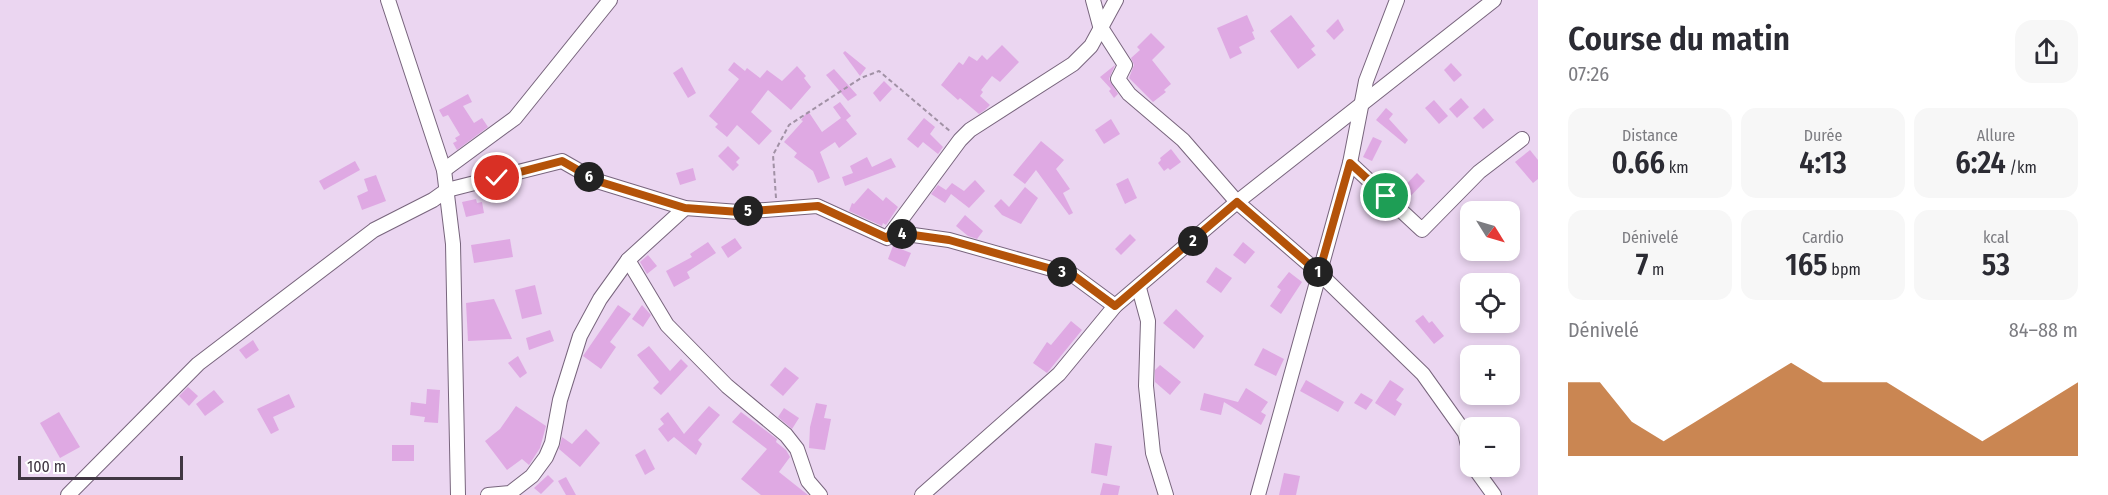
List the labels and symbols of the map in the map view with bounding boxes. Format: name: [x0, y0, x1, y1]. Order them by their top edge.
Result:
pin: [471, 152, 522, 203]
pin: 6: [574, 162, 604, 192]
pin: [1360, 170, 1411, 221]
pin: 5: [733, 196, 763, 226]
north arrow: [1460, 201, 1520, 261]
pin: 4: [887, 219, 917, 249]
pin: 2: [1178, 226, 1208, 256]
pin: 3: [1047, 257, 1077, 287]
pin: 1: [1303, 257, 1333, 287]
scale bar: [18, 453, 183, 480]

